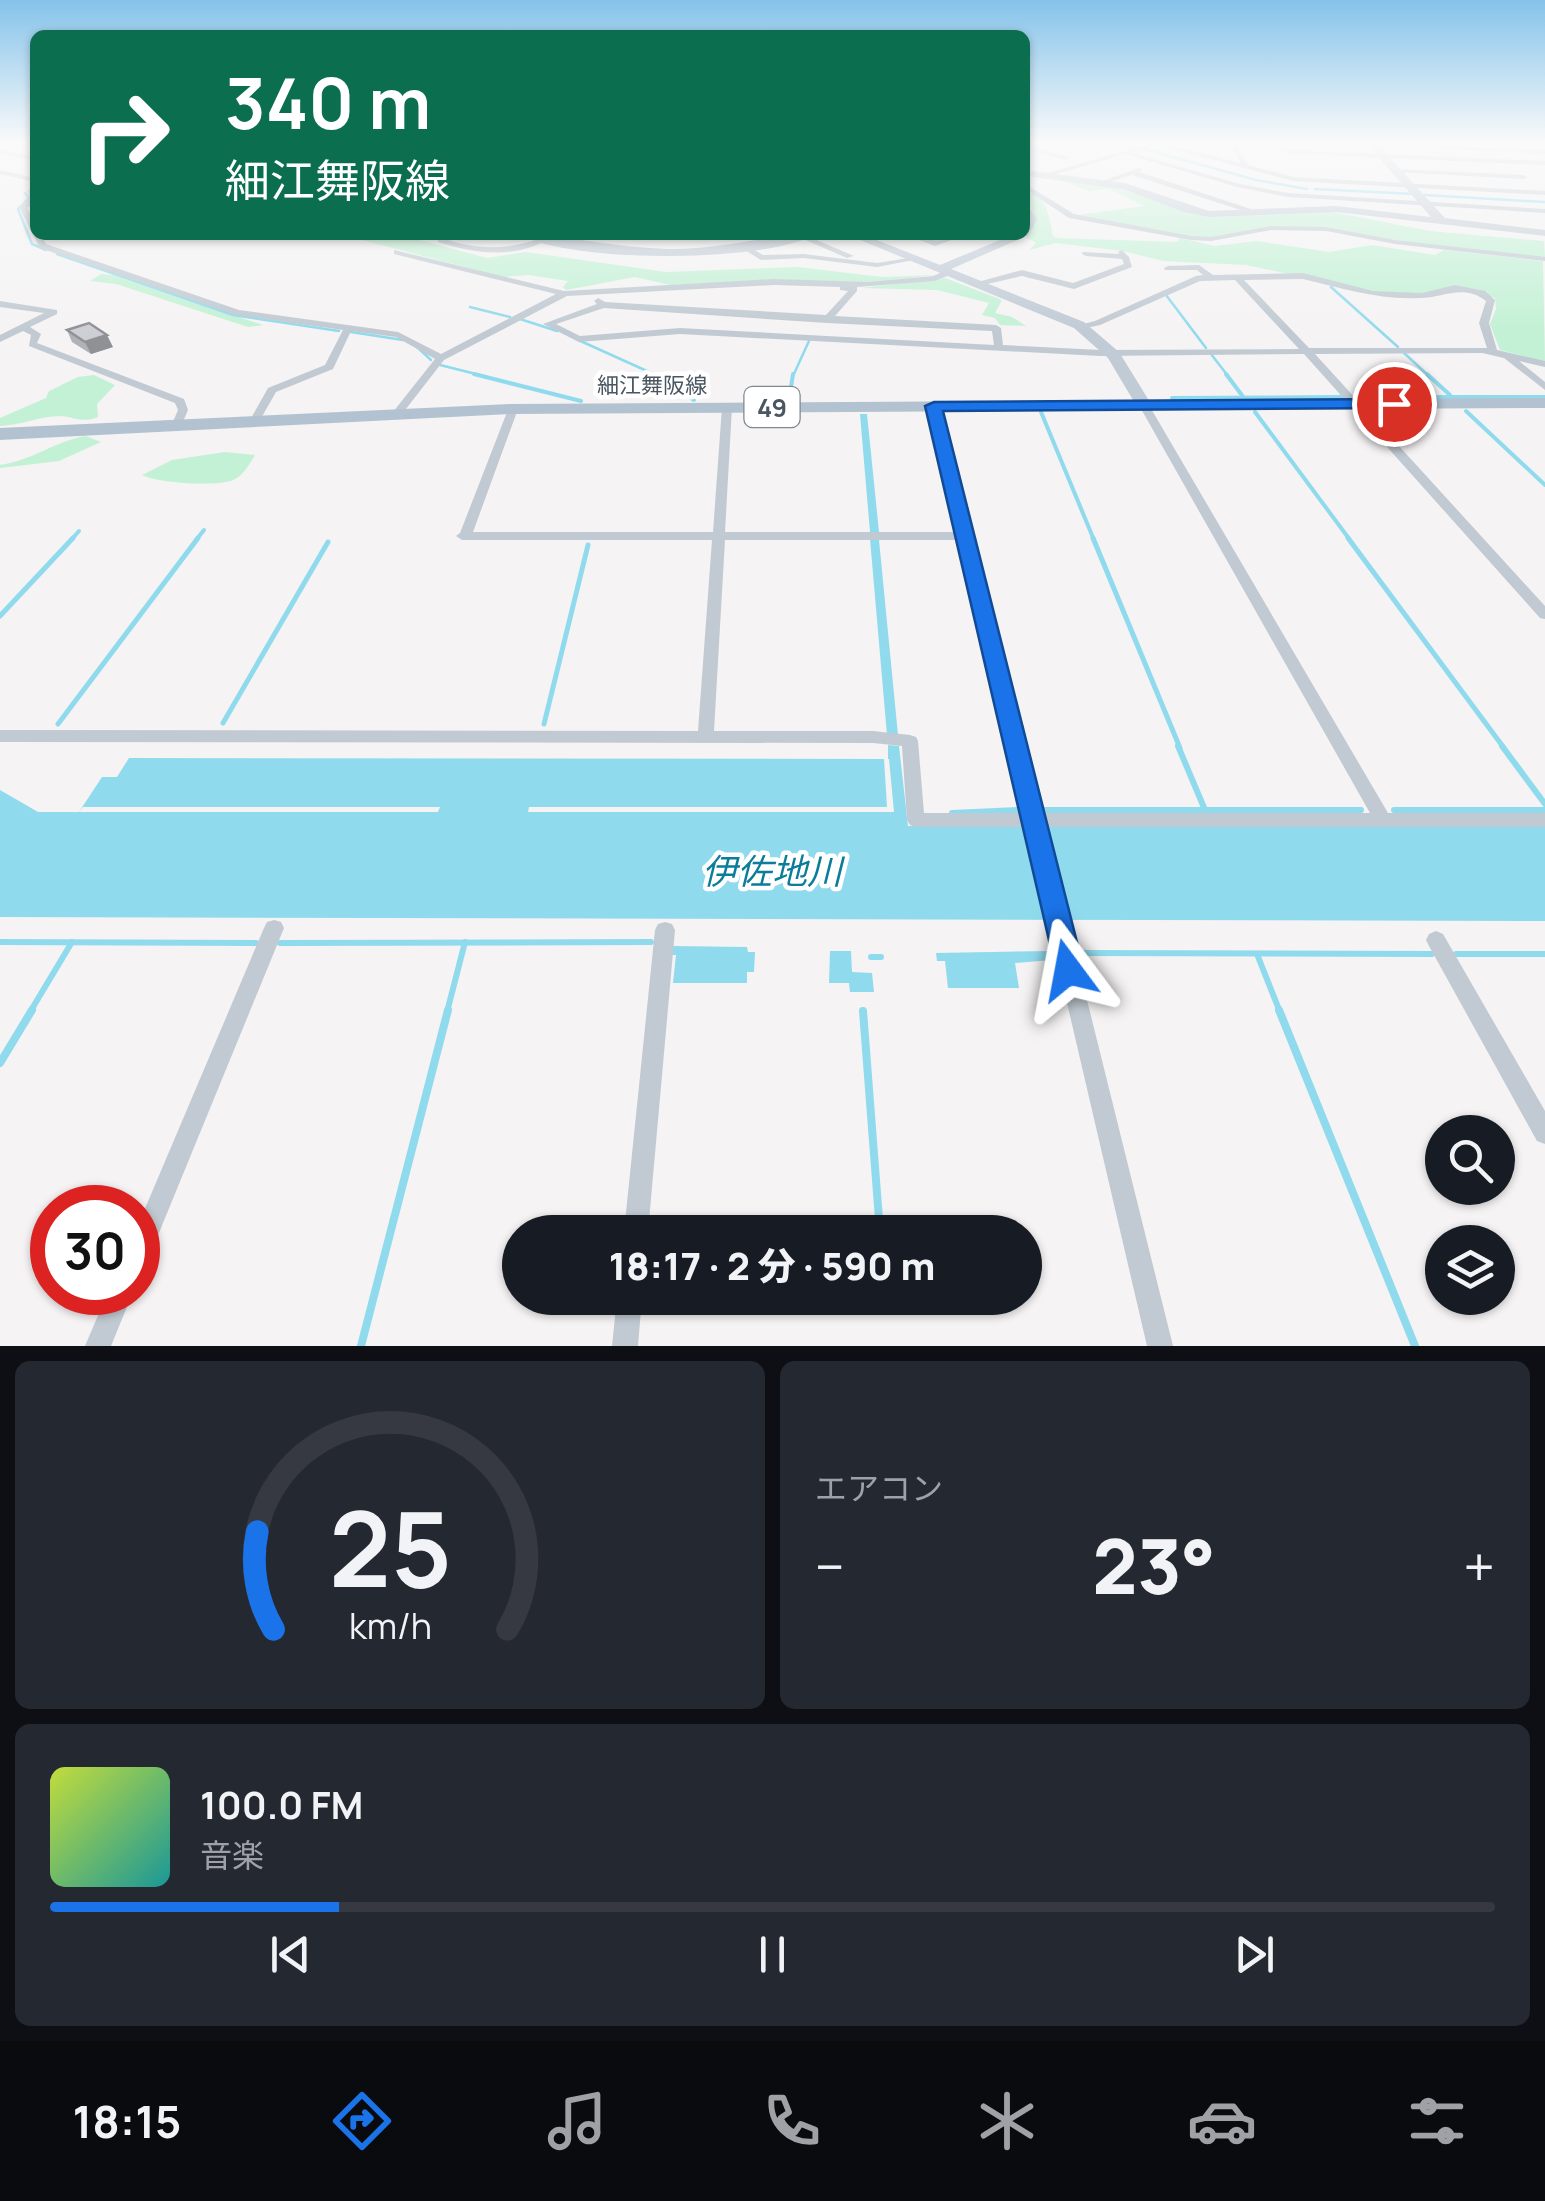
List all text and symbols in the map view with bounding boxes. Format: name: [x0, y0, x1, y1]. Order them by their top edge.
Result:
text: 340 m: [225, 54, 431, 150]
icon: right: [60, 70, 190, 200]
text: 細江舞阪線: [225, 149, 450, 211]
pin: [1352, 362, 1437, 447]
street label: 細江舞阪線: [597, 370, 707, 400]
icon: arrive: [1367, 377, 1422, 432]
road number: 49: [744, 387, 800, 427]
water label: 伊佐地川: [702, 847, 846, 895]
position arrow: [1016, 918, 1120, 1022]
map controls: [1425, 1115, 1515, 1315]
button: search: [1425, 1115, 1515, 1205]
speed limit sign: 30: [30, 1185, 160, 1315]
button: layers: [1425, 1225, 1515, 1315]
text: 18:17 · 2 分 · 590 m: [609, 1239, 935, 1291]
text: エアコン: [815, 1466, 943, 1510]
text: 25: [329, 1476, 451, 1618]
text: 23°: [1092, 1514, 1216, 1617]
text: −: [815, 1528, 845, 1604]
text: +: [1463, 1528, 1495, 1604]
text: km/h: [348, 1601, 432, 1650]
text: 100.0 FM: [200, 1778, 363, 1830]
text: 音楽: [200, 1833, 264, 1877]
icon: previous: [263, 1927, 318, 1982]
icon: pause: [745, 1927, 800, 1982]
icon: next: [1227, 1927, 1282, 1982]
icon: directions: [327, 2086, 397, 2156]
icon: music: [542, 2086, 612, 2156]
icon: phone: [757, 2086, 827, 2156]
icon: climate: [972, 2086, 1042, 2156]
icon: car: [1187, 2086, 1257, 2156]
icon: filters: [1402, 2086, 1472, 2156]
text: 18:15: [73, 2090, 181, 2152]

